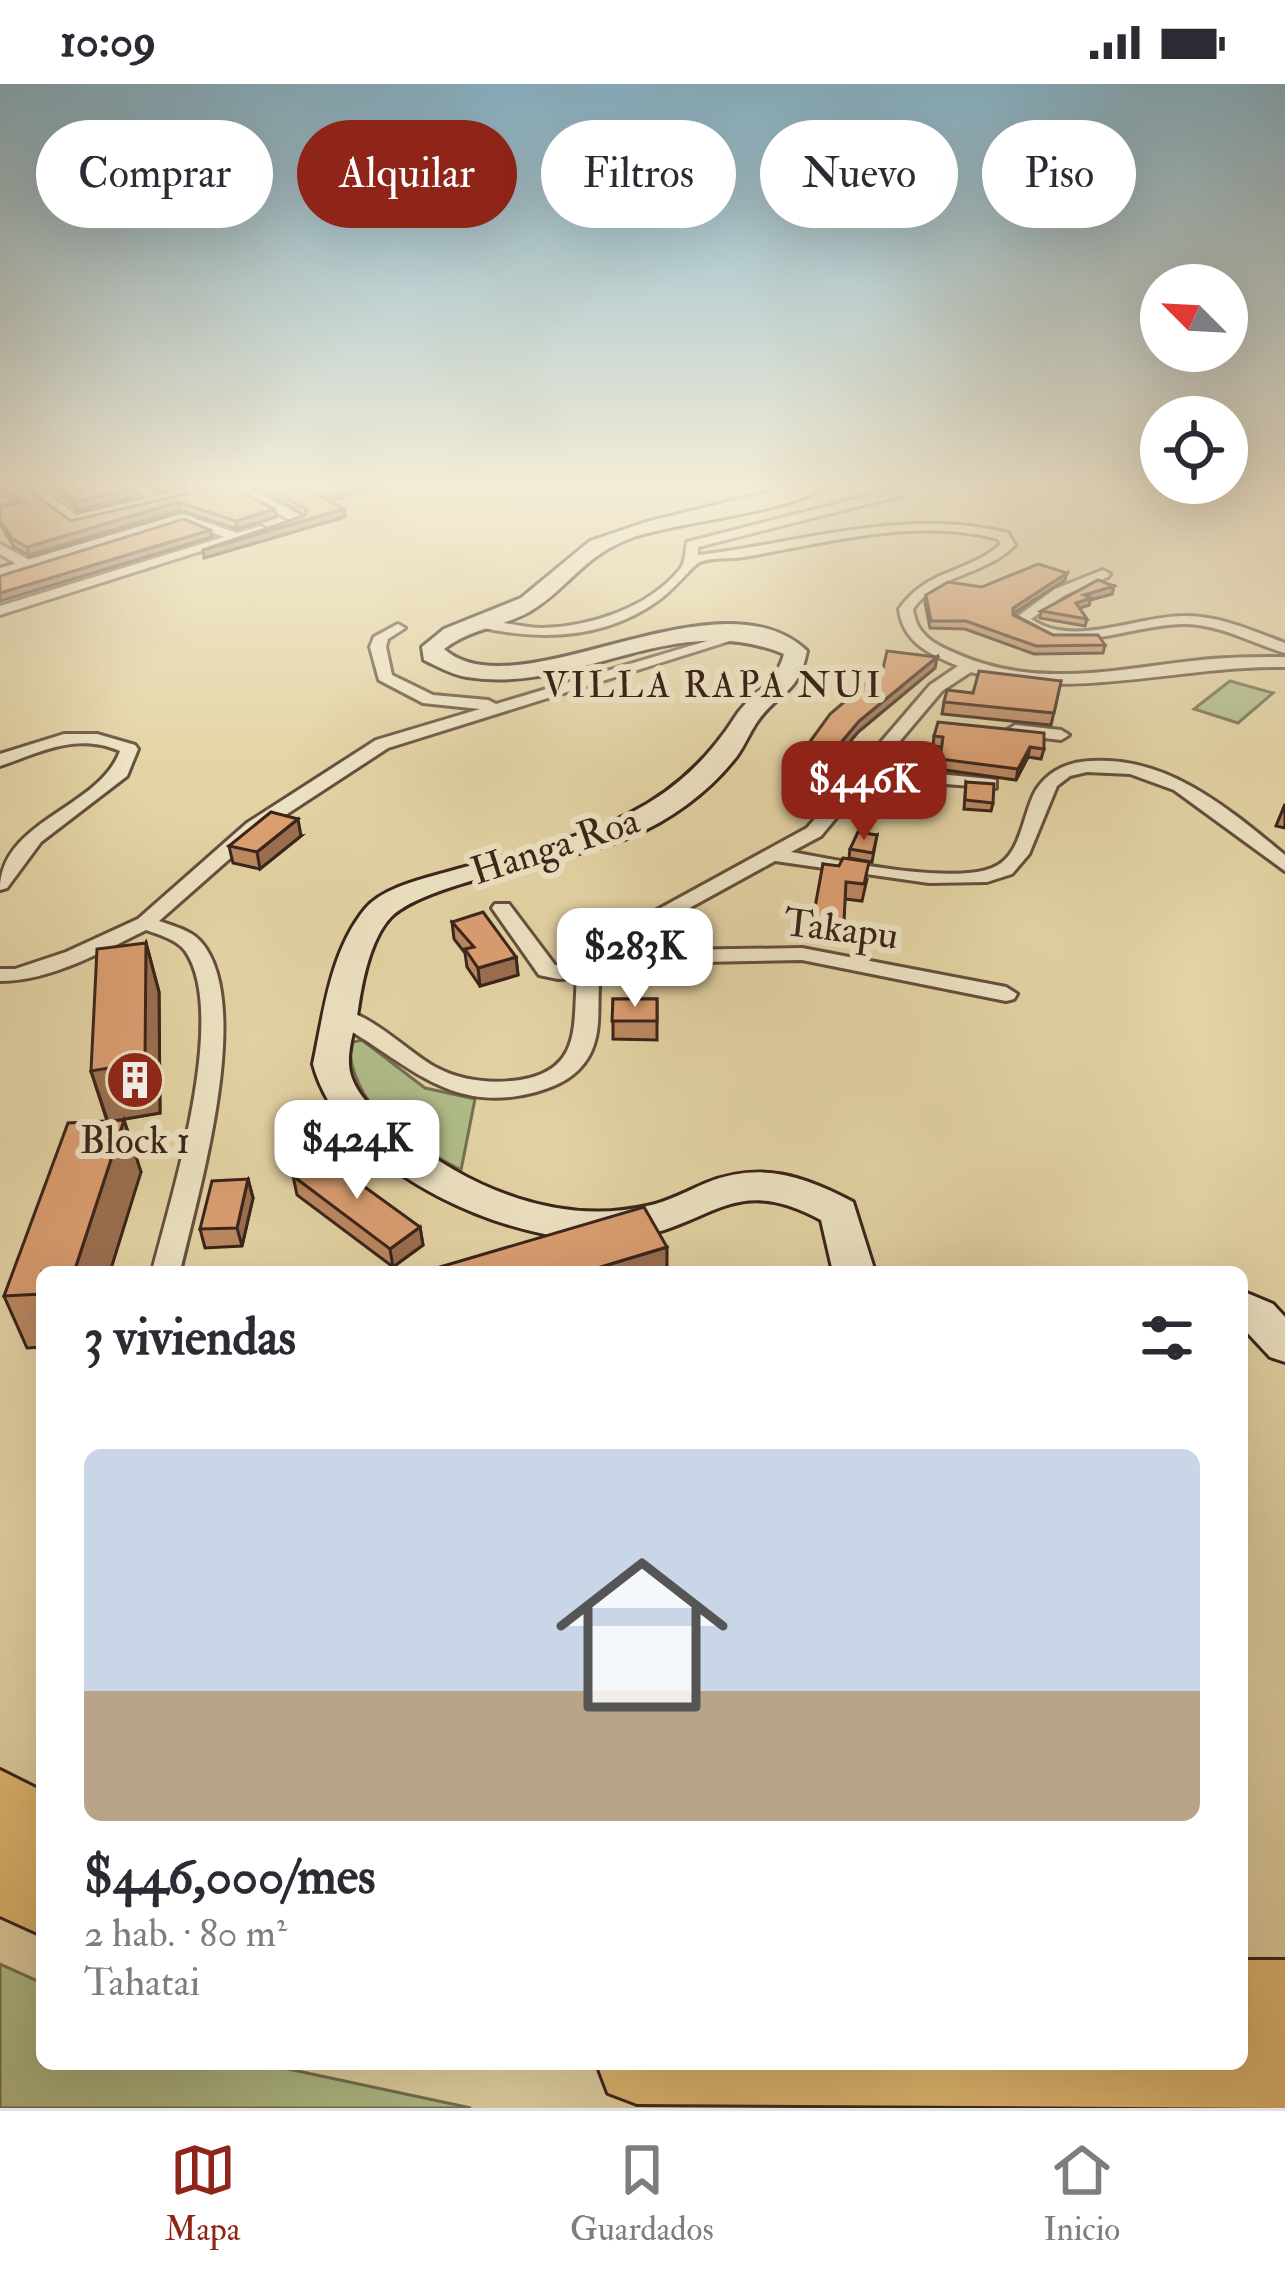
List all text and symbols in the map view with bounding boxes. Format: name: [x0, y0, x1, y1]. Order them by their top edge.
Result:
text: 10:09: [60, 14, 156, 70]
chip: Comprar: [36, 120, 273, 228]
chip: Alquilar: [297, 120, 517, 228]
chip: Filtros: [541, 120, 736, 228]
chip: Nuevo: [760, 120, 958, 228]
chip: Piso: [982, 120, 1136, 228]
north arrow: [1140, 264, 1248, 372]
map controls: [1140, 264, 1248, 504]
button: locate: [1140, 396, 1248, 504]
district label: VILLA RAPA NUI: [542, 663, 884, 708]
pin: $446K: [780, 741, 948, 843]
text: $446K: [808, 755, 920, 804]
street label: Hanga Roa: [465, 796, 646, 896]
street label: Takapu: [781, 898, 901, 960]
pin: $283K: [551, 908, 719, 1010]
text: $283K: [584, 922, 686, 971]
building icon: Block 1: [104, 1049, 166, 1111]
pin: $424K: [273, 1100, 441, 1202]
text: $424K: [301, 1114, 413, 1163]
place label: Block 1: [80, 1116, 190, 1165]
icon: filters: [1134, 1305, 1200, 1371]
text: 3 viviendas: [84, 1306, 296, 1370]
icon: home: [534, 1527, 750, 1743]
text: $446,000/mes: [84, 1845, 376, 1909]
text: 2 hab. · 80 m²: [84, 1909, 287, 1958]
text: Tahatai: [84, 1958, 200, 2007]
tab: Mapa: [165, 2137, 240, 2250]
tab: Guardados: [570, 2137, 714, 2250]
tab: Inicio: [1043, 2137, 1120, 2250]

